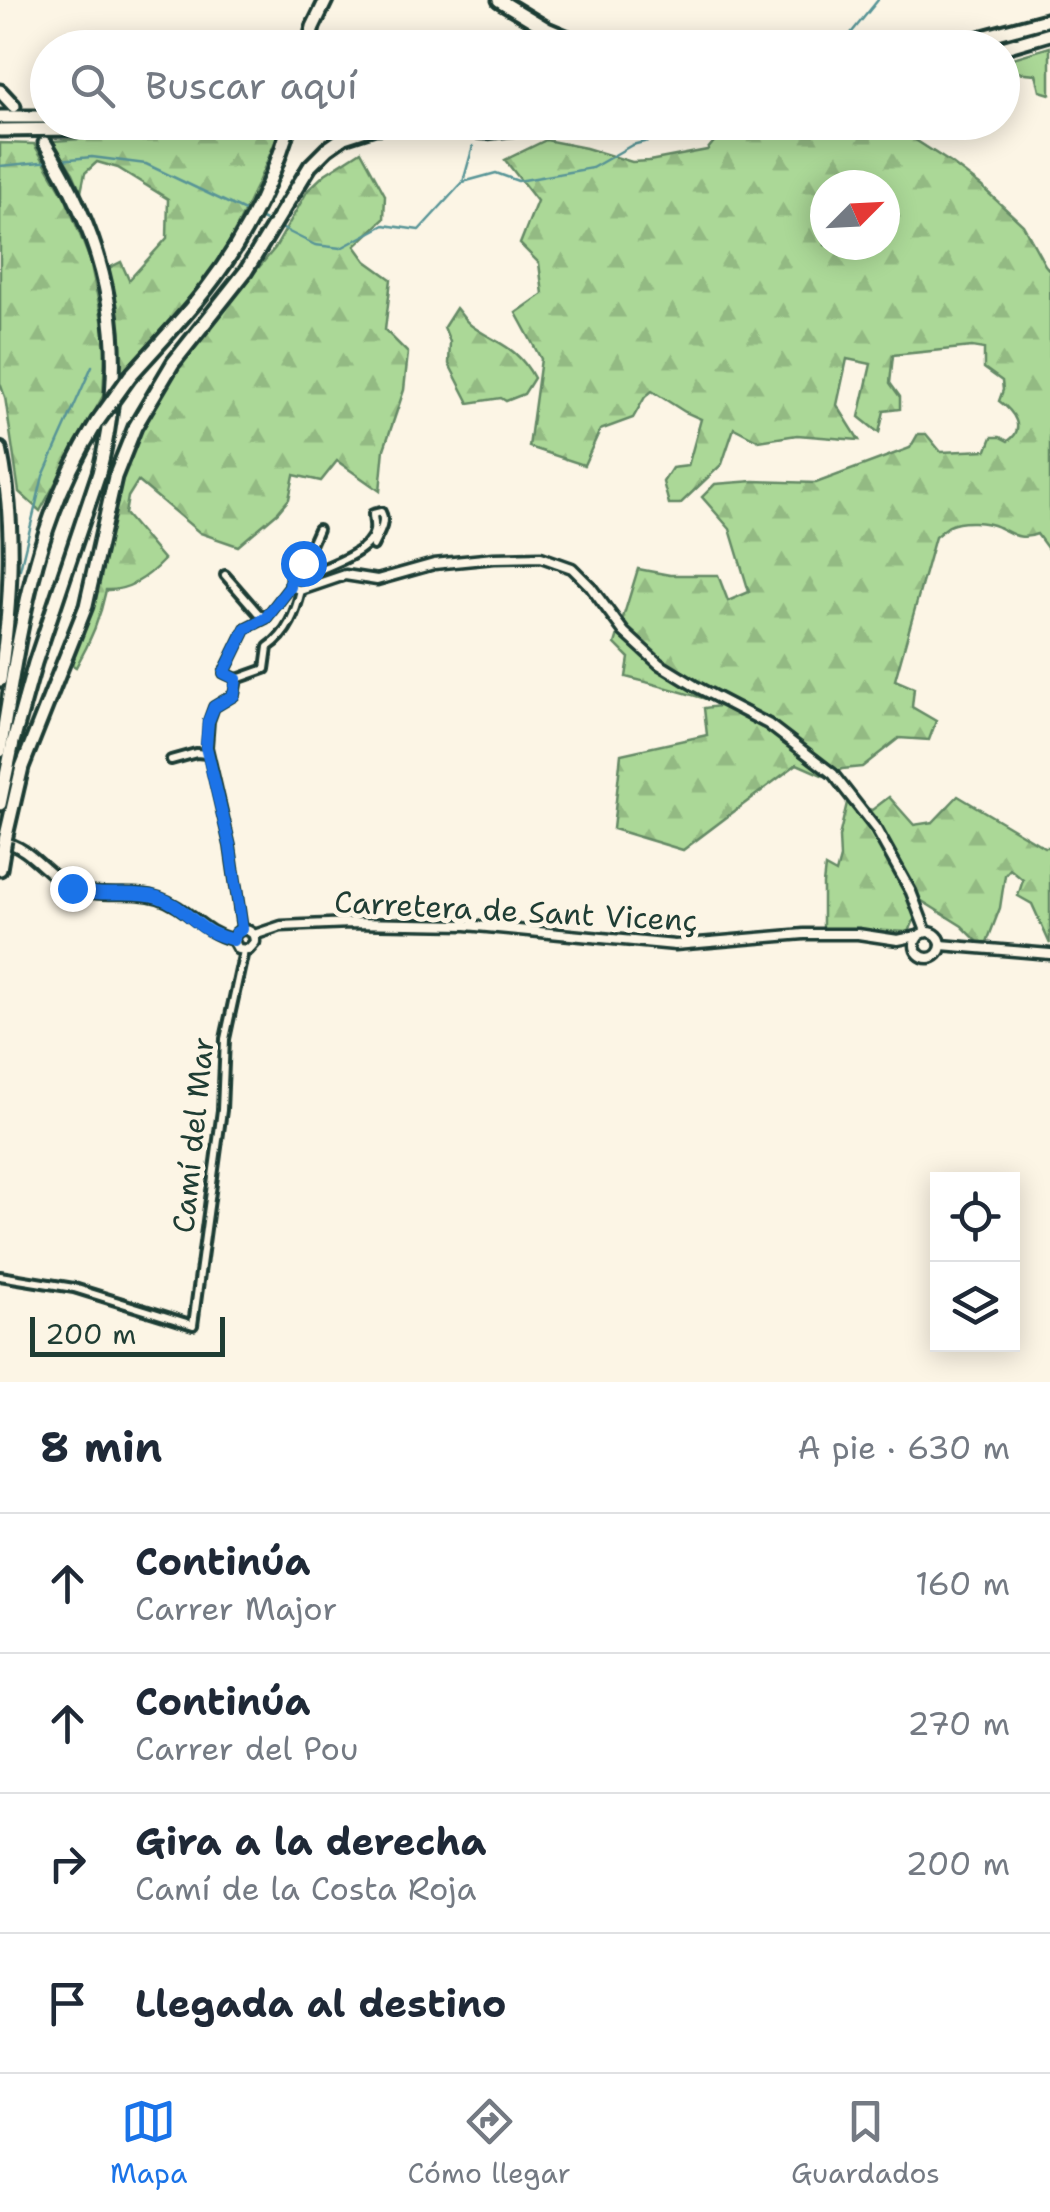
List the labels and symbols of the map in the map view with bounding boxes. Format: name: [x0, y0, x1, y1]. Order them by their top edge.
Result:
north arrow: [810, 170, 900, 260]
route start: [281, 541, 327, 587]
route end: [50, 866, 96, 912]
street label: Carretera de Sant Vicenç: [333, 881, 699, 941]
street label: Camí del Mar: [162, 1035, 224, 1235]
scale bar: [30, 1312, 225, 1356]

